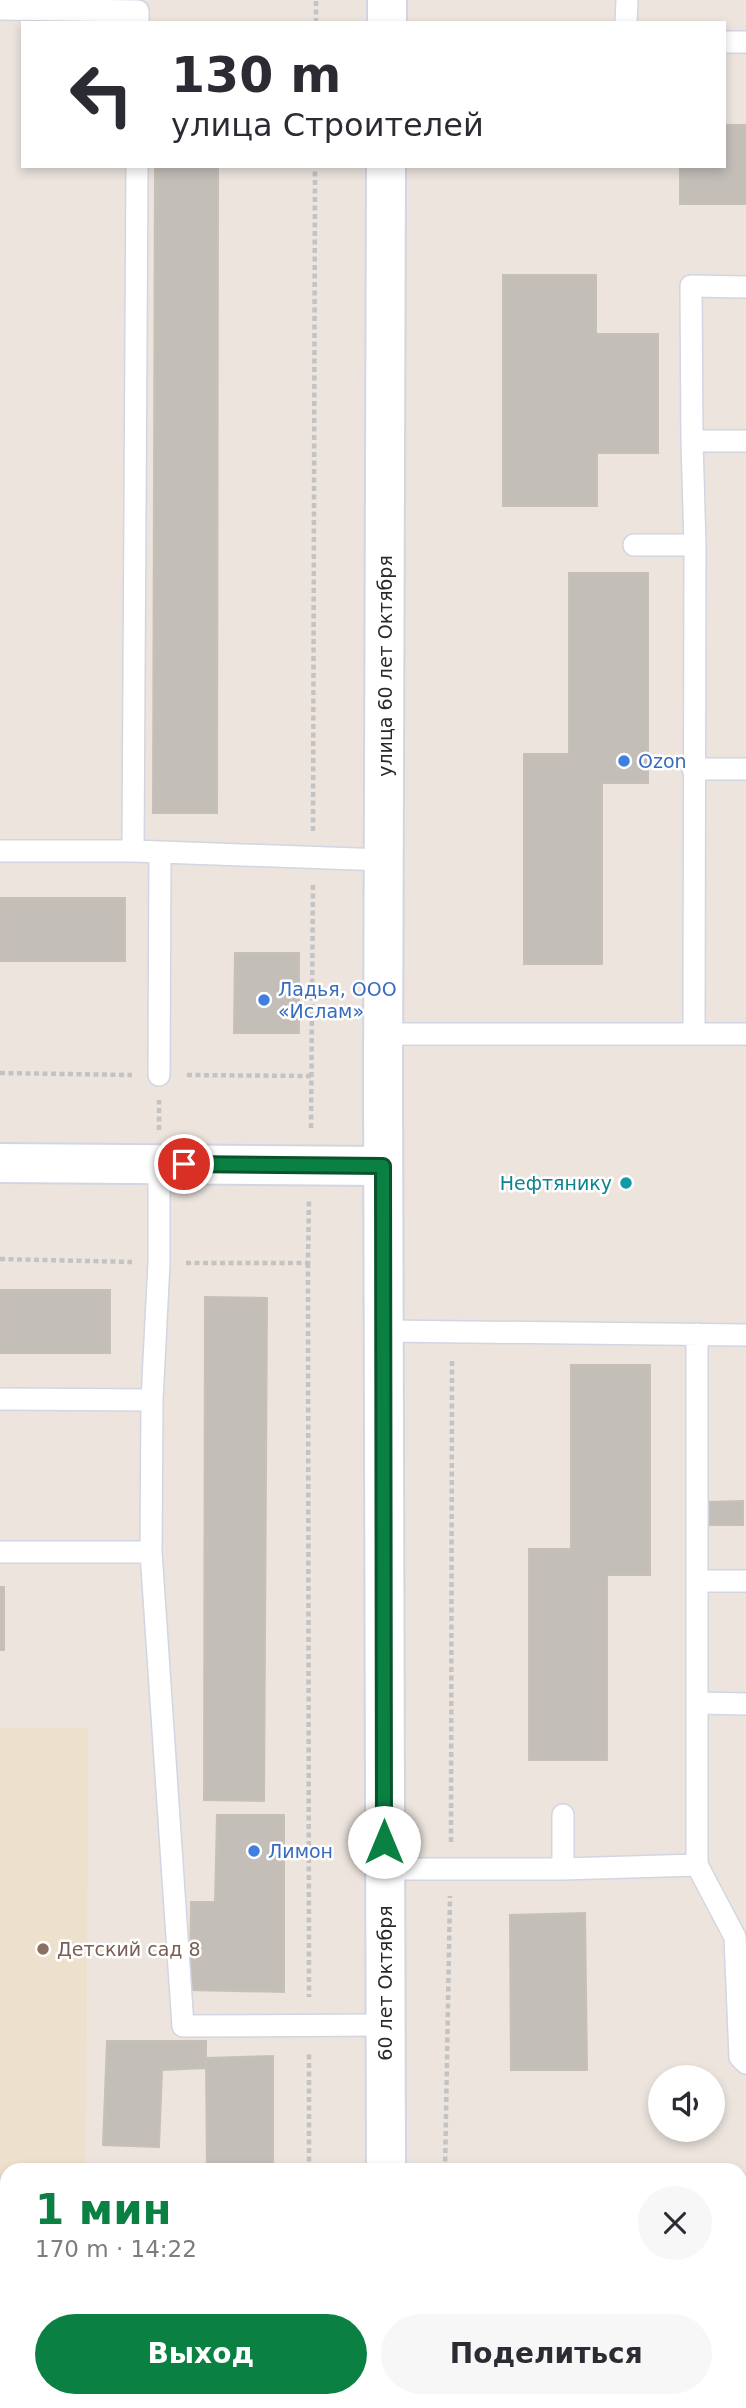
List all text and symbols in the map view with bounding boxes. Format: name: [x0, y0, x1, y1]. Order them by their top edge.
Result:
text: 130 m: [171, 47, 341, 104]
icon: left: [56, 49, 147, 140]
text: улица Строителей: [171, 106, 484, 144]
street label: улица 60 лет Октября: [374, 555, 396, 777]
place label: Ozon: [638, 750, 687, 772]
marker: Ozon: [616, 753, 632, 769]
place label: Ладья, ООО «Ислам»: [278, 978, 397, 1022]
marker: Ладья, ООО «Ислам»: [256, 992, 272, 1008]
pin: [154, 1134, 214, 1194]
icon: arrive: [165, 1145, 203, 1183]
place label: Нефтянику: [500, 1172, 612, 1194]
marker: Нефтянику: [618, 1175, 634, 1191]
position arrow: [347, 1805, 421, 1879]
place label: Лимон: [268, 1840, 333, 1862]
marker: Лимон: [246, 1843, 262, 1859]
street label: 60 лет Октября: [374, 1905, 396, 2061]
place label: Детский сад 8: [57, 1938, 201, 1960]
marker: Детский сад 8: [35, 1941, 51, 1957]
map controls: [648, 2065, 725, 2142]
button: sound: [648, 2065, 725, 2142]
text: 1 мин: [35, 2185, 172, 2234]
button: close: [638, 2186, 712, 2260]
text: 170 m · 14:22: [35, 2236, 197, 2262]
button: Выход: [35, 2314, 367, 2394]
button: Поделиться: [381, 2314, 712, 2394]

